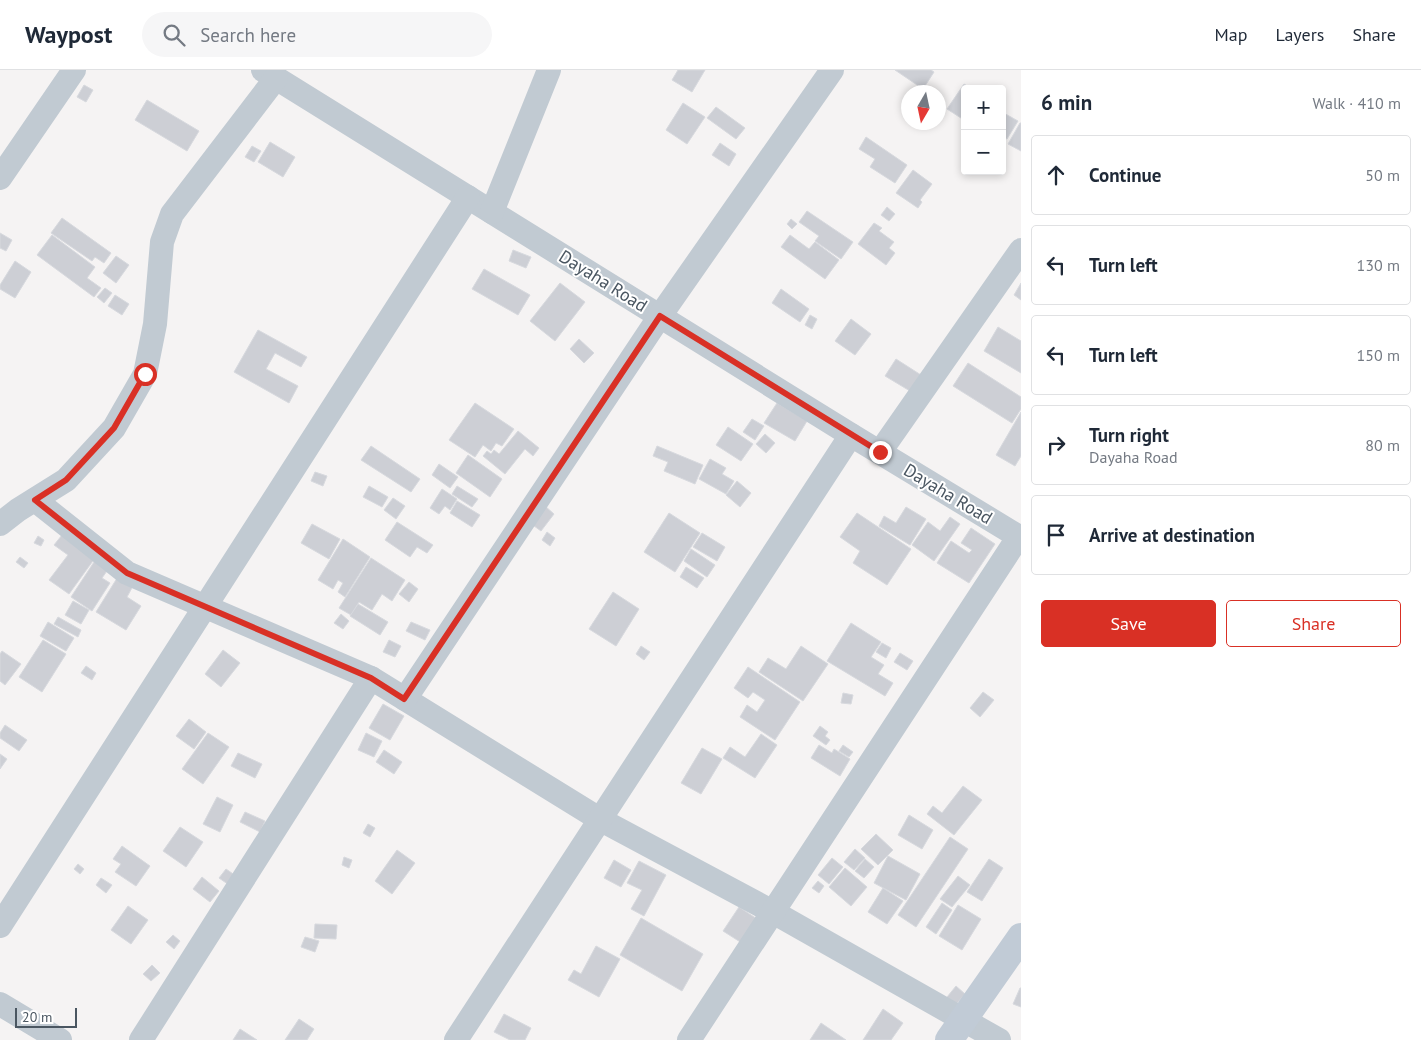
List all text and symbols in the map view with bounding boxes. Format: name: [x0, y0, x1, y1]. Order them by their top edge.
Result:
search box: [142, 12, 492, 57]
text: Waypost: [25, 19, 112, 50]
icon: search: [160, 21, 188, 49]
text: Search here: [200, 23, 296, 47]
text: Map: [1215, 23, 1247, 46]
text: Layers: [1275, 23, 1324, 46]
text: Share: [1352, 23, 1396, 46]
north arrow: [901, 85, 946, 130]
map controls: [961, 85, 1006, 175]
button: +: [961, 85, 1006, 130]
text: 6 min: [1041, 89, 1092, 116]
text: Walk · 410 m: [1312, 93, 1401, 113]
button: −: [961, 130, 1006, 175]
icon: ahead: [1042, 161, 1070, 189]
text: Continue: [1089, 163, 1161, 187]
text: 50 m: [1365, 165, 1400, 185]
street label: Dayaha Road: [555, 244, 652, 317]
icon: left: [1042, 251, 1070, 279]
text: Turn left: [1089, 253, 1158, 277]
text: 130 m: [1357, 255, 1400, 275]
icon: left: [1042, 341, 1070, 369]
text: Turn left: [1089, 343, 1158, 367]
text: 150 m: [1357, 345, 1400, 365]
route start: [134, 363, 157, 386]
text: Turn right: [1089, 423, 1169, 447]
icon: right: [1042, 431, 1070, 459]
text: 80 m: [1365, 435, 1400, 455]
route end: [869, 441, 892, 464]
text: Dayaha Road: [1089, 447, 1178, 467]
street label: Dayaha Road: [900, 458, 997, 529]
icon: arrive: [1042, 521, 1070, 549]
text: Arrive at destination: [1089, 523, 1255, 547]
button: Save: [1041, 600, 1216, 647]
button: Share: [1226, 600, 1401, 647]
scale bar: [15, 1005, 78, 1028]
text: 20 m: [22, 1008, 52, 1026]

